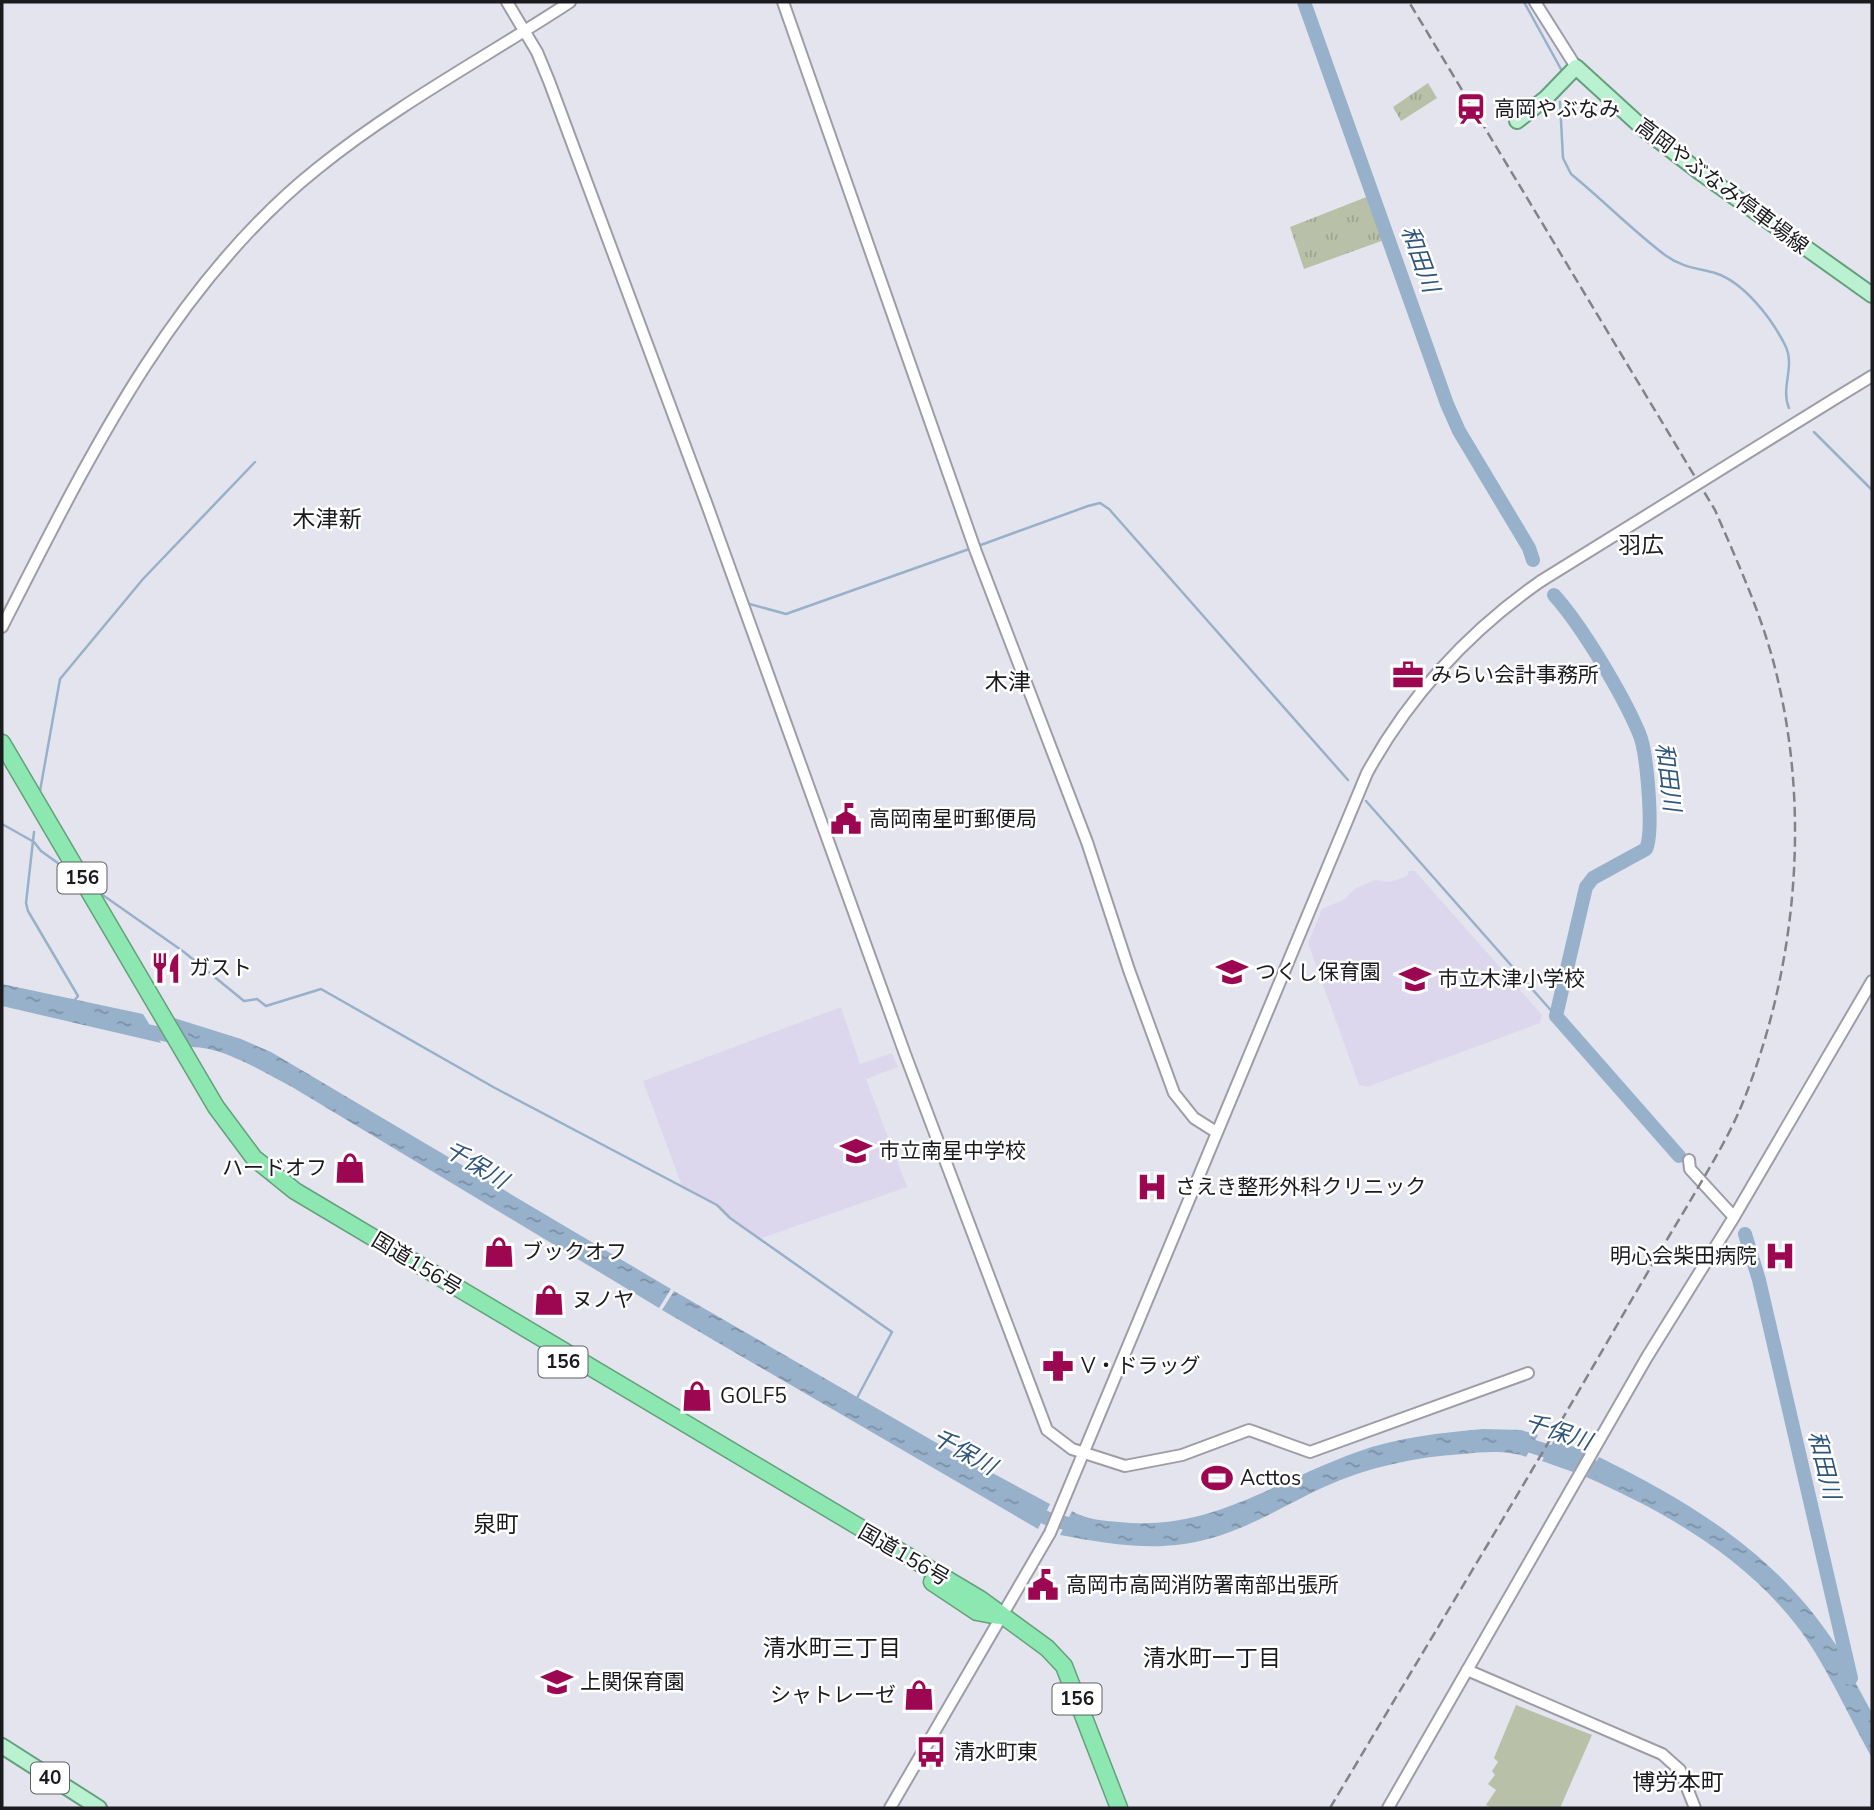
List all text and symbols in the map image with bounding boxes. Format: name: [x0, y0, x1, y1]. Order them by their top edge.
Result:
station icon: 高岡やぶなみ: [1454, 92, 1488, 126]
place label: 高岡やぶなみ: [1494, 95, 1620, 123]
street label: 高岡やぶなみ停車場線: [1630, 112, 1814, 260]
water label: 和田川: [1394, 221, 1447, 300]
district label: 木津新: [293, 504, 362, 535]
district label: 羽広: [1618, 530, 1664, 561]
office icon: みらい会計事務所: [1391, 658, 1425, 692]
place label: みらい会計事務所: [1431, 661, 1599, 689]
district label: 木津: [985, 667, 1031, 698]
water label: 和田川: [1648, 741, 1688, 816]
public building icon: 高岡南星町郵便局: [829, 802, 863, 836]
place label: 高岡南星町郵便局: [869, 805, 1037, 833]
road number: 156: [57, 862, 106, 894]
restaurant icon: ガスト: [149, 951, 183, 985]
place label: ガスト: [189, 954, 252, 982]
school or university icon: つくし保育園: [1215, 955, 1249, 989]
place label: つくし保育園: [1255, 958, 1381, 986]
school or university icon: 市立木津小学校: [1398, 962, 1432, 996]
place label: 市立木津小学校: [1438, 965, 1585, 993]
water label: 千保川: [438, 1134, 516, 1198]
school or university icon: 市立南星中学校: [839, 1134, 873, 1168]
place label: 市立南星中学校: [879, 1137, 1026, 1165]
shop icon: ハードオフ: [333, 1151, 367, 1185]
place label: ハードオフ: [222, 1154, 327, 1182]
hospital icon: さえき整形外科クリニック: [1135, 1170, 1169, 1204]
place label: さえき整形外科クリニック: [1175, 1173, 1426, 1201]
street label: 国道156号: [367, 1226, 467, 1302]
shop icon: ブックオフ: [482, 1235, 516, 1269]
place label: ブックオフ: [522, 1238, 627, 1266]
hospital icon: 明心会柴田病院: [1763, 1239, 1797, 1273]
place label: 明心会柴田病院: [1610, 1242, 1757, 1270]
shop icon: ヌノヤ: [532, 1283, 566, 1317]
place label: ヌノヤ: [572, 1286, 635, 1314]
road number: 156: [538, 1346, 588, 1378]
pharmacy icon: V・ドラッグ: [1041, 1349, 1075, 1383]
place label: V・ドラッグ: [1080, 1352, 1200, 1380]
shop icon: GOLF5: [680, 1379, 714, 1413]
place label: GOLF5: [720, 1382, 787, 1410]
water label: 千保川: [1520, 1407, 1598, 1458]
water label: 千保川: [926, 1422, 1004, 1484]
water label: 和田川: [1801, 1428, 1848, 1505]
sports icon: Acttos: [1200, 1461, 1234, 1495]
place label: Acttos: [1240, 1464, 1301, 1492]
district label: 泉町: [473, 1509, 519, 1540]
street label: 国道156号: [853, 1518, 955, 1592]
public building icon: 高岡市高岡消防署南部出張所: [1026, 1568, 1060, 1602]
place label: 高岡市高岡消防署南部出張所: [1066, 1571, 1339, 1599]
district label: 清水町三丁目: [763, 1633, 901, 1664]
district label: 清水町一丁目: [1143, 1643, 1281, 1674]
school or university icon: 上関保育園: [540, 1665, 574, 1699]
place label: 上関保育園: [580, 1668, 685, 1696]
shop icon: シャトレーゼ: [902, 1678, 936, 1712]
place label: シャトレーゼ: [770, 1681, 896, 1709]
road number: 156: [1052, 1684, 1102, 1714]
bus stop icon: 清水町東: [914, 1735, 948, 1769]
place label: 清水町東: [954, 1738, 1038, 1766]
road number: 40: [31, 1762, 69, 1794]
district label: 博労本町: [1632, 1767, 1724, 1798]

